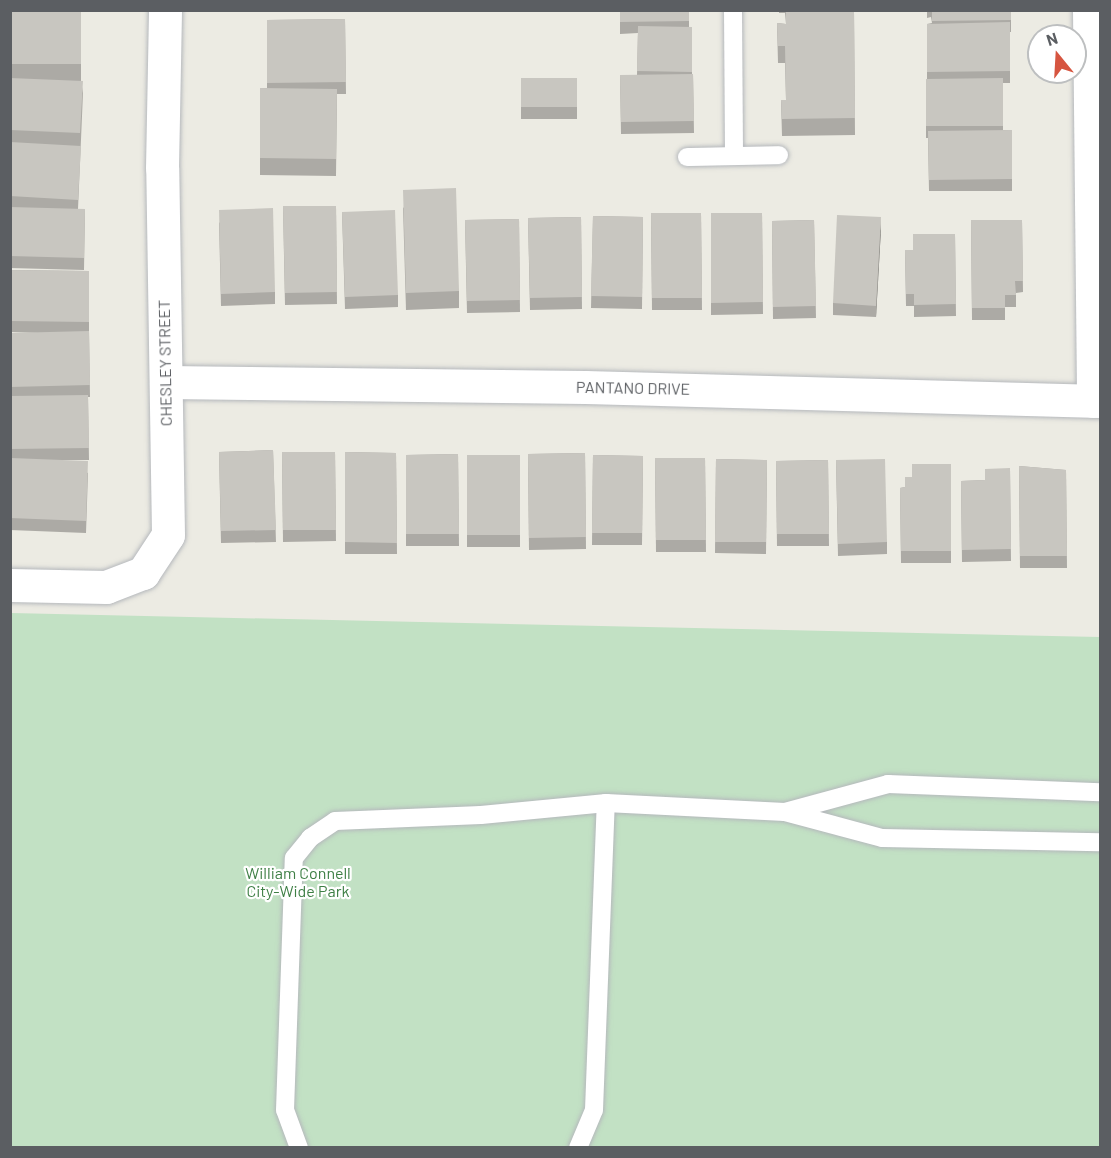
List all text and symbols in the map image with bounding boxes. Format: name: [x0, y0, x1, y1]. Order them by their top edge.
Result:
north arrow: [1027, 24, 1087, 84]
text: N: [1044, 28, 1060, 49]
street label: CHESLEY STREET: [154, 300, 176, 426]
street label: PANTANO DRIVE: [576, 377, 690, 399]
park label: William Connell City-Wide Park: [245, 863, 351, 901]

